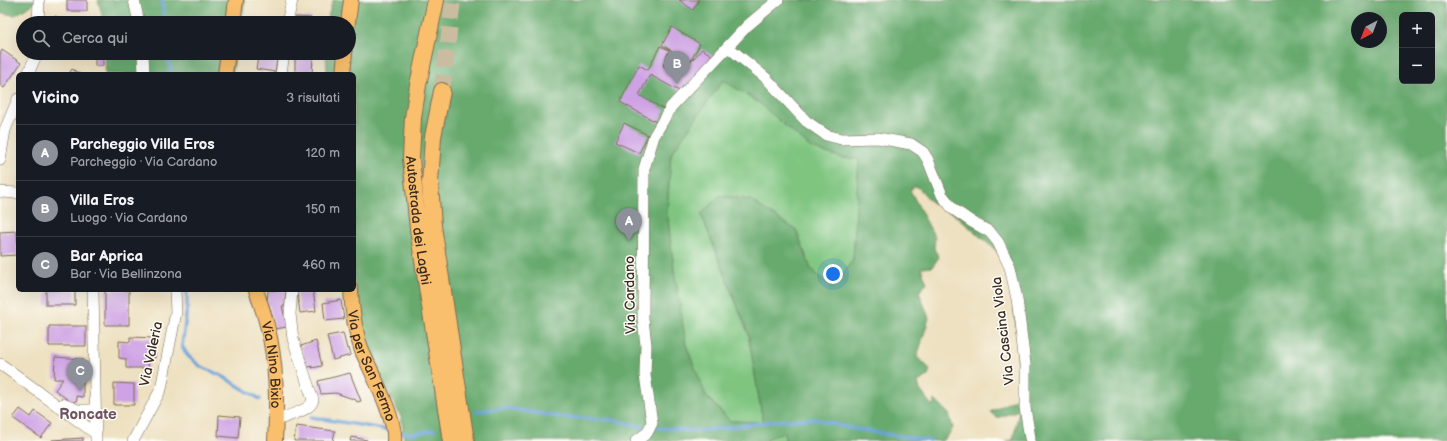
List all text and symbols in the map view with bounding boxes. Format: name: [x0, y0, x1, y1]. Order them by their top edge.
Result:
north arrow: [1351, 12, 1387, 48]
map controls: [1399, 12, 1435, 84]
button: +: [1399, 12, 1435, 48]
search box: [16, 16, 356, 60]
icon: search: [30, 27, 52, 49]
text: Cerca qui: [62, 29, 128, 48]
button: −: [1399, 48, 1435, 84]
pin: B: [664, 51, 690, 84]
text: Vicino: [32, 88, 79, 108]
text: 3 risultati: [286, 90, 340, 106]
text: Parcheggio Villa Eros: [70, 135, 215, 154]
text: A: [41, 145, 49, 161]
text: 120 m: [305, 145, 340, 161]
text: Parcheggio · Via Cardano: [70, 154, 217, 170]
street label: Autostrada dei Laghi: [402, 155, 435, 286]
text: Villa Eros: [70, 191, 134, 210]
text: B: [40, 201, 50, 217]
text: 150 m: [306, 201, 340, 217]
pin: A: [616, 208, 642, 241]
text: Luogo · Via Cardano: [70, 210, 188, 226]
text: Bar Aprica: [70, 247, 143, 266]
street label: Via Cardano: [621, 256, 639, 334]
text: C: [40, 257, 50, 273]
text: 460 m: [302, 257, 340, 273]
your location: [823, 264, 843, 284]
text: Bar · Via Bellinzona: [70, 266, 182, 282]
street label: Via Cascina Viola: [988, 276, 1018, 386]
street label: Via per San Fermo: [344, 309, 400, 423]
street label: Via Nino Bixio: [258, 319, 285, 409]
street label: Via Valeria: [136, 320, 166, 388]
pin: C: [67, 358, 93, 391]
district label: Roncate: [59, 405, 117, 424]

